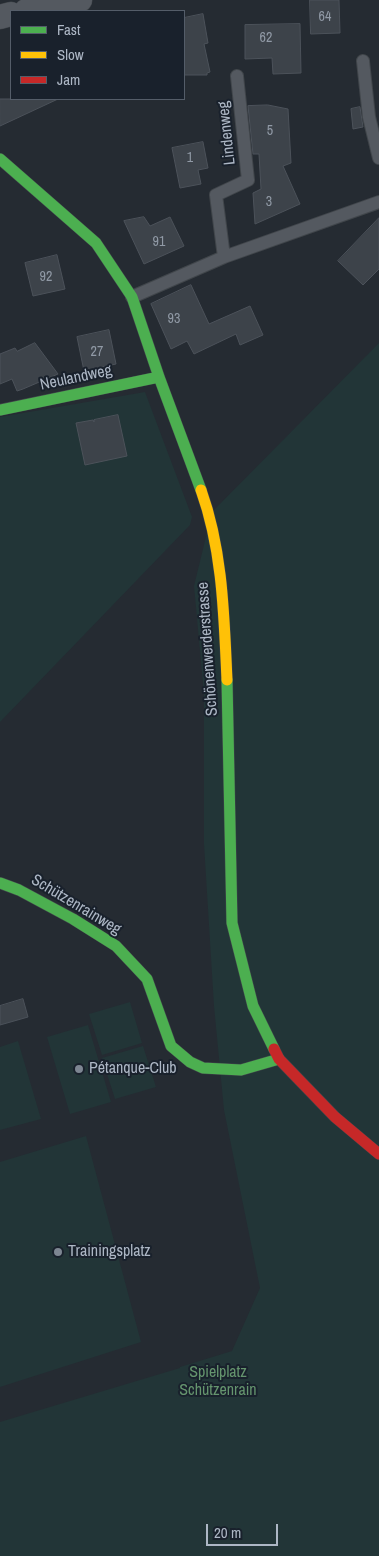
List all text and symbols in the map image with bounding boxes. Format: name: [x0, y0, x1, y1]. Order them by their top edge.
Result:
house number: 64: [319, 9, 331, 25]
legend: [10, 10, 185, 100]
text: Fast: [57, 19, 80, 40]
house number: 62: [260, 30, 272, 46]
text: Slow: [57, 44, 84, 65]
text: Jam: [57, 69, 80, 90]
street label: Lindenweg: [214, 100, 240, 166]
house number: 5: [267, 123, 273, 139]
house number: 1: [187, 150, 193, 166]
house number: 3: [266, 194, 272, 210]
house number: 91: [153, 234, 165, 250]
house number: 92: [40, 269, 52, 285]
house number: 93: [168, 311, 180, 327]
house number: 27: [91, 344, 103, 360]
street label: Neulandweg: [38, 361, 114, 395]
street label: Schönenwerderstrasse: [194, 581, 222, 717]
street label: Schützenrainweg: [28, 871, 124, 939]
place label: Pétanque-Club: [89, 1059, 177, 1079]
marker: Pétanque-Club: [73, 1063, 85, 1075]
place label: Trainingsplatz: [68, 1242, 151, 1262]
marker: Trainingsplatz: [52, 1246, 64, 1258]
park label: Spielplatz Schützenrain: [179, 1363, 257, 1401]
scale bar: [209, 1514, 282, 1546]
text: 20 m: [214, 1522, 241, 1543]

